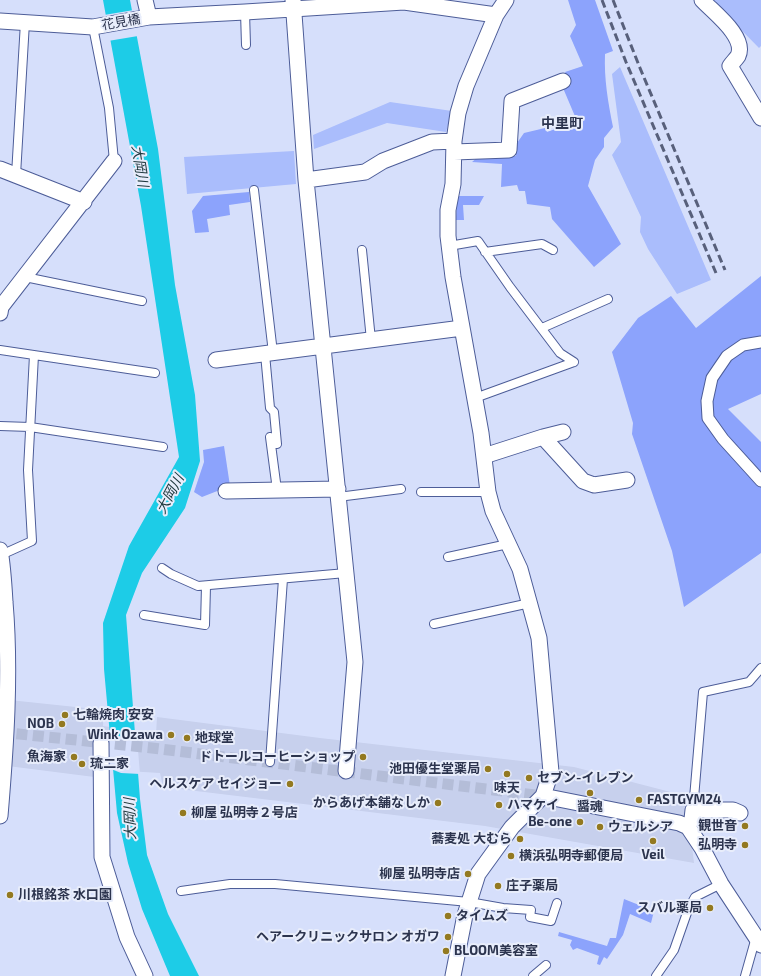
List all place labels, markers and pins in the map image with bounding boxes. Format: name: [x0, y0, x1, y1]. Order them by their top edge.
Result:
place label: 七輪焼肉 安安: [73, 707, 154, 723]
marker: 七輪焼肉 安安: [60, 710, 70, 720]
place label: NOB: [27, 716, 54, 732]
marker: NOB: [57, 719, 67, 729]
place label: Wink Ozawa: [87, 727, 163, 743]
marker: Wink Ozawa: [166, 730, 176, 740]
place label: 地球堂: [195, 730, 234, 746]
marker: 地球堂: [182, 733, 192, 743]
place label: 魚海家: [27, 749, 66, 765]
place label: ドトールコーヒーショップ: [199, 749, 355, 765]
marker: 魚海家: [69, 752, 79, 762]
marker: ドトールコーヒーショップ: [358, 752, 368, 762]
place label: 琉二家: [90, 756, 129, 772]
marker: 琉二家: [77, 759, 87, 769]
place label: 池田優生堂薬局: [389, 761, 480, 777]
marker: 池田優生堂薬局: [483, 764, 493, 774]
marker: 味天: [502, 769, 512, 779]
place label: セブン-イレブン: [537, 770, 633, 786]
marker: セブン-イレブン: [524, 773, 534, 783]
place label: ヘルスケア セイジョー: [149, 776, 282, 792]
marker: ヘルスケア セイジョー: [285, 779, 295, 789]
place label: 味天: [494, 780, 520, 796]
marker: 醤魂: [585, 788, 595, 798]
place label: FASTGYM24: [647, 792, 721, 808]
place label: からあげ本舗なしか: [313, 795, 430, 811]
marker: FASTGYM24: [634, 795, 644, 805]
place label: ハマケイ: [507, 797, 559, 813]
marker: からあげ本舗なしか: [433, 798, 443, 808]
place label: 醤魂: [577, 799, 603, 815]
marker: ハマケイ: [494, 800, 504, 810]
place label: 柳屋 弘明寺２号店: [191, 805, 298, 821]
marker: 柳屋 弘明寺２号店: [178, 808, 188, 818]
place label: Be-one: [528, 814, 572, 830]
marker: Be-one: [575, 817, 585, 827]
place label: 観世音: [698, 818, 737, 834]
place label: ウェルシア: [608, 819, 673, 835]
marker: 観世音: [740, 821, 750, 831]
marker: ウェルシア: [595, 822, 605, 832]
place label: 蕎麦処 大むら: [431, 831, 512, 847]
marker: 蕎麦処 大むら: [515, 834, 525, 844]
marker: Veil: [648, 836, 658, 846]
place label: 弘明寺: [698, 837, 737, 853]
marker: 弘明寺: [740, 840, 750, 850]
place label: Veil: [641, 847, 665, 863]
place label: 横浜弘明寺郵便局: [519, 848, 623, 864]
marker: 横浜弘明寺郵便局: [506, 851, 516, 861]
place label: 柳屋 弘明寺店: [379, 866, 460, 882]
marker: 柳屋 弘明寺店: [463, 869, 473, 879]
place label: 庄子薬局: [506, 878, 558, 894]
marker: 庄子薬局: [493, 881, 503, 891]
place label: 川根銘茶 水口園: [18, 887, 112, 903]
marker: 川根銘茶 水口園: [5, 890, 15, 900]
place label: スバル薬局: [637, 900, 702, 916]
marker: スバル薬局: [705, 903, 715, 913]
place label: タイムズ: [456, 908, 508, 924]
marker: タイムズ: [443, 911, 453, 921]
place label: ヘアークリニックサロン オガワ: [256, 929, 440, 945]
marker: ヘアークリニックサロン オガワ: [443, 932, 453, 942]
place label: BLOOM美容室: [454, 943, 538, 959]
marker: BLOOM美容室: [441, 946, 451, 956]

